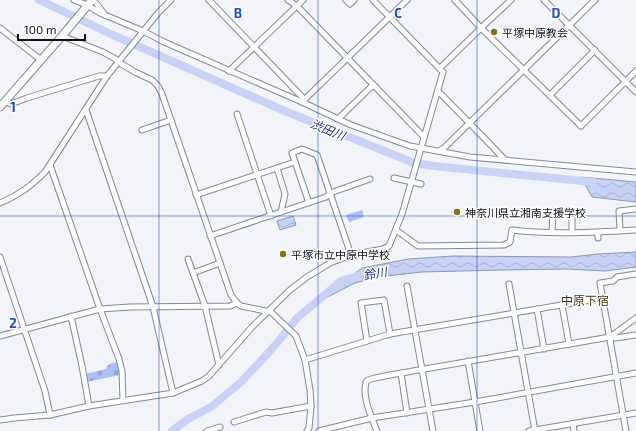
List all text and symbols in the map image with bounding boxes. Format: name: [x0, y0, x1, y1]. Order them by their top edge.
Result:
text: B: [234, 5, 242, 21]
text: C: [394, 5, 402, 21]
text: D: [552, 5, 561, 21]
scale bar: [18, 16, 85, 42]
text: 100 m: [24, 22, 56, 36]
place label: 平塚中原教会: [502, 26, 568, 39]
marker: 平塚中原教会: [489, 27, 499, 37]
text: 1: [10, 99, 16, 115]
water label: 渋田川: [309, 116, 349, 143]
place label: 神奈川県立湘南支援学校: [465, 206, 586, 219]
marker: 神奈川県立湘南支援学校: [452, 207, 462, 217]
place label: 平塚市立中原中学校: [291, 248, 390, 261]
marker: 平塚市立中原中学校: [278, 249, 288, 259]
water label: 鈴川: [362, 264, 390, 282]
district label: 中原下宿: [561, 293, 609, 307]
text: 2: [9, 315, 17, 331]

